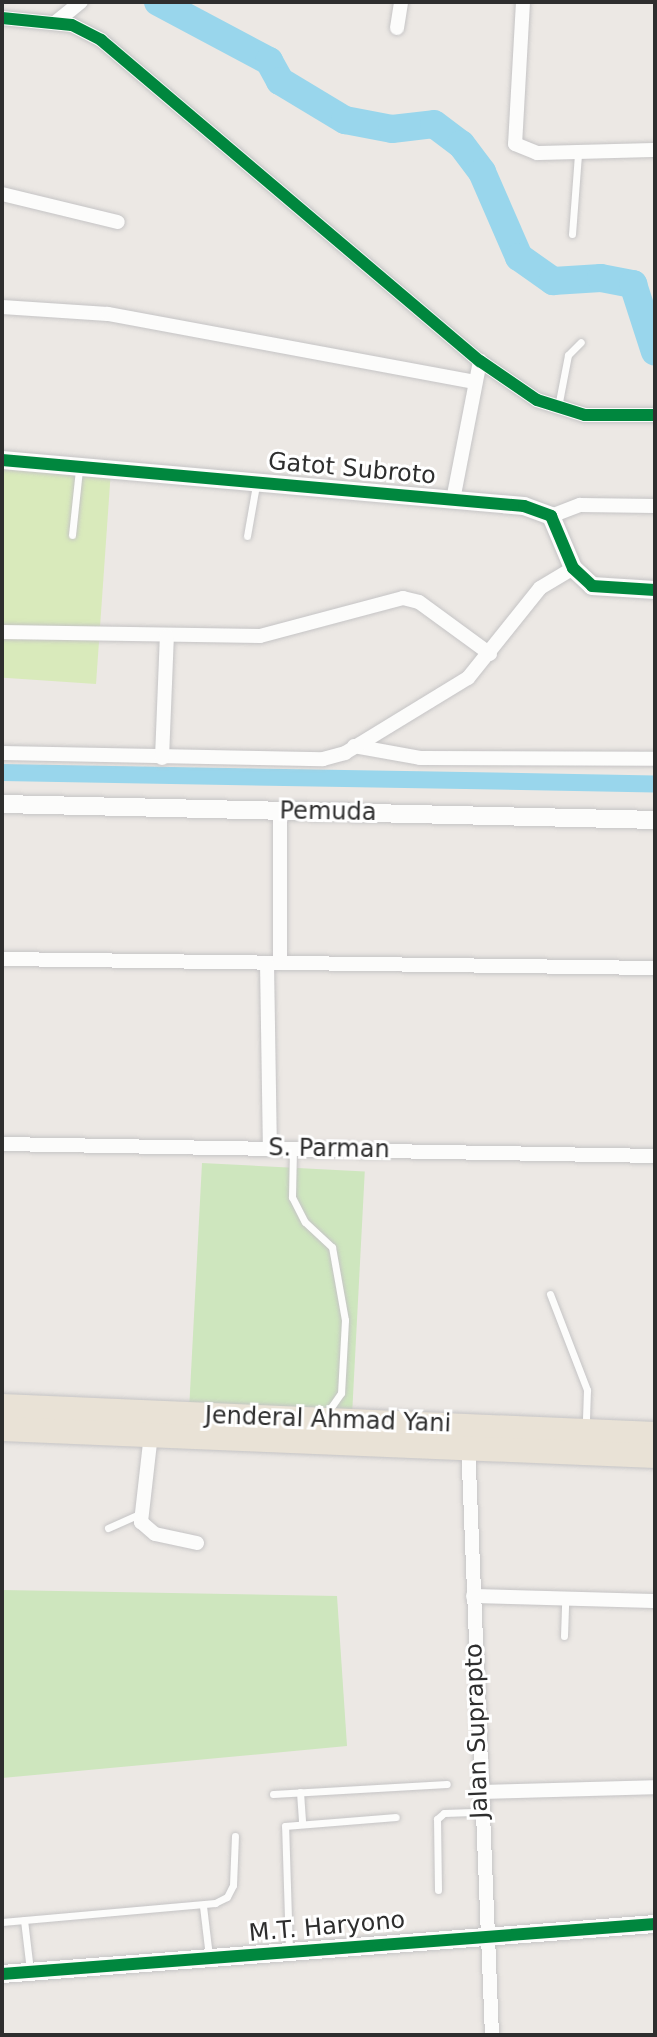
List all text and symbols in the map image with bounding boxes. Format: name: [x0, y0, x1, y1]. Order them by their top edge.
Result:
street label: Gatot Subroto: [267, 447, 437, 491]
street label: Pemuda: [279, 797, 377, 827]
street label: S. Parman: [268, 1134, 390, 1164]
street label: Jenderal Ahmad Yani: [204, 1401, 452, 1439]
street label: Jalan Suprapto: [460, 1643, 494, 1819]
street label: M.T. Haryono: [248, 1906, 406, 1948]

